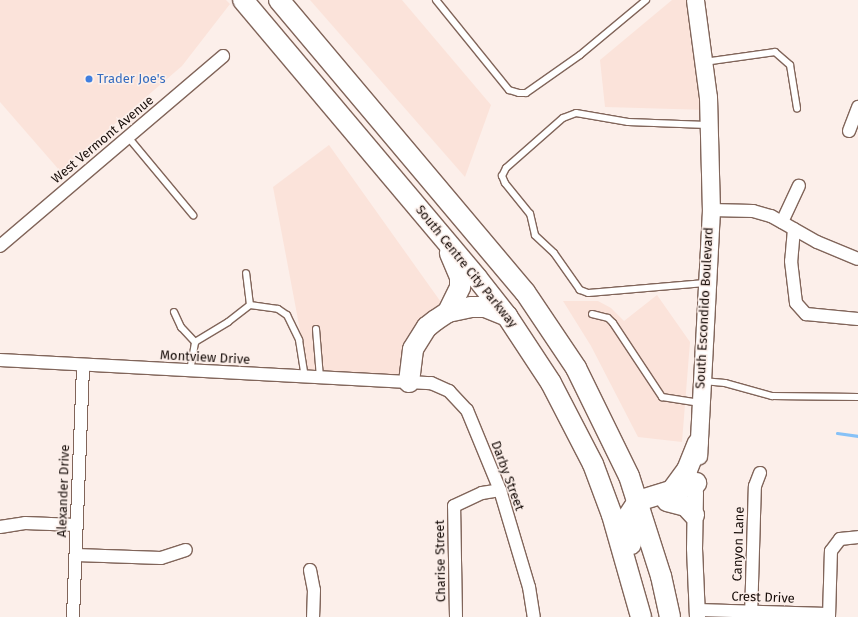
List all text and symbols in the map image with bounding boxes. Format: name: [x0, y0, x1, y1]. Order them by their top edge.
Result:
place label: Trader Joe's: [97, 71, 166, 87]
marker: Trader Joe's: [84, 74, 94, 84]
street label: West Vermont Avenue: [49, 93, 157, 187]
street label: South Centre City Parkway: [412, 203, 520, 331]
street label: South Escondido Boulevard: [693, 227, 717, 389]
street label: Montview Drive: [159, 348, 251, 368]
street label: Darby Street: [487, 439, 527, 513]
street label: Alexander Drive: [55, 444, 73, 538]
street label: Canyon Lane: [730, 506, 748, 582]
street label: Charise Street: [432, 520, 450, 602]
street label: Crest Drive: [731, 589, 795, 607]

